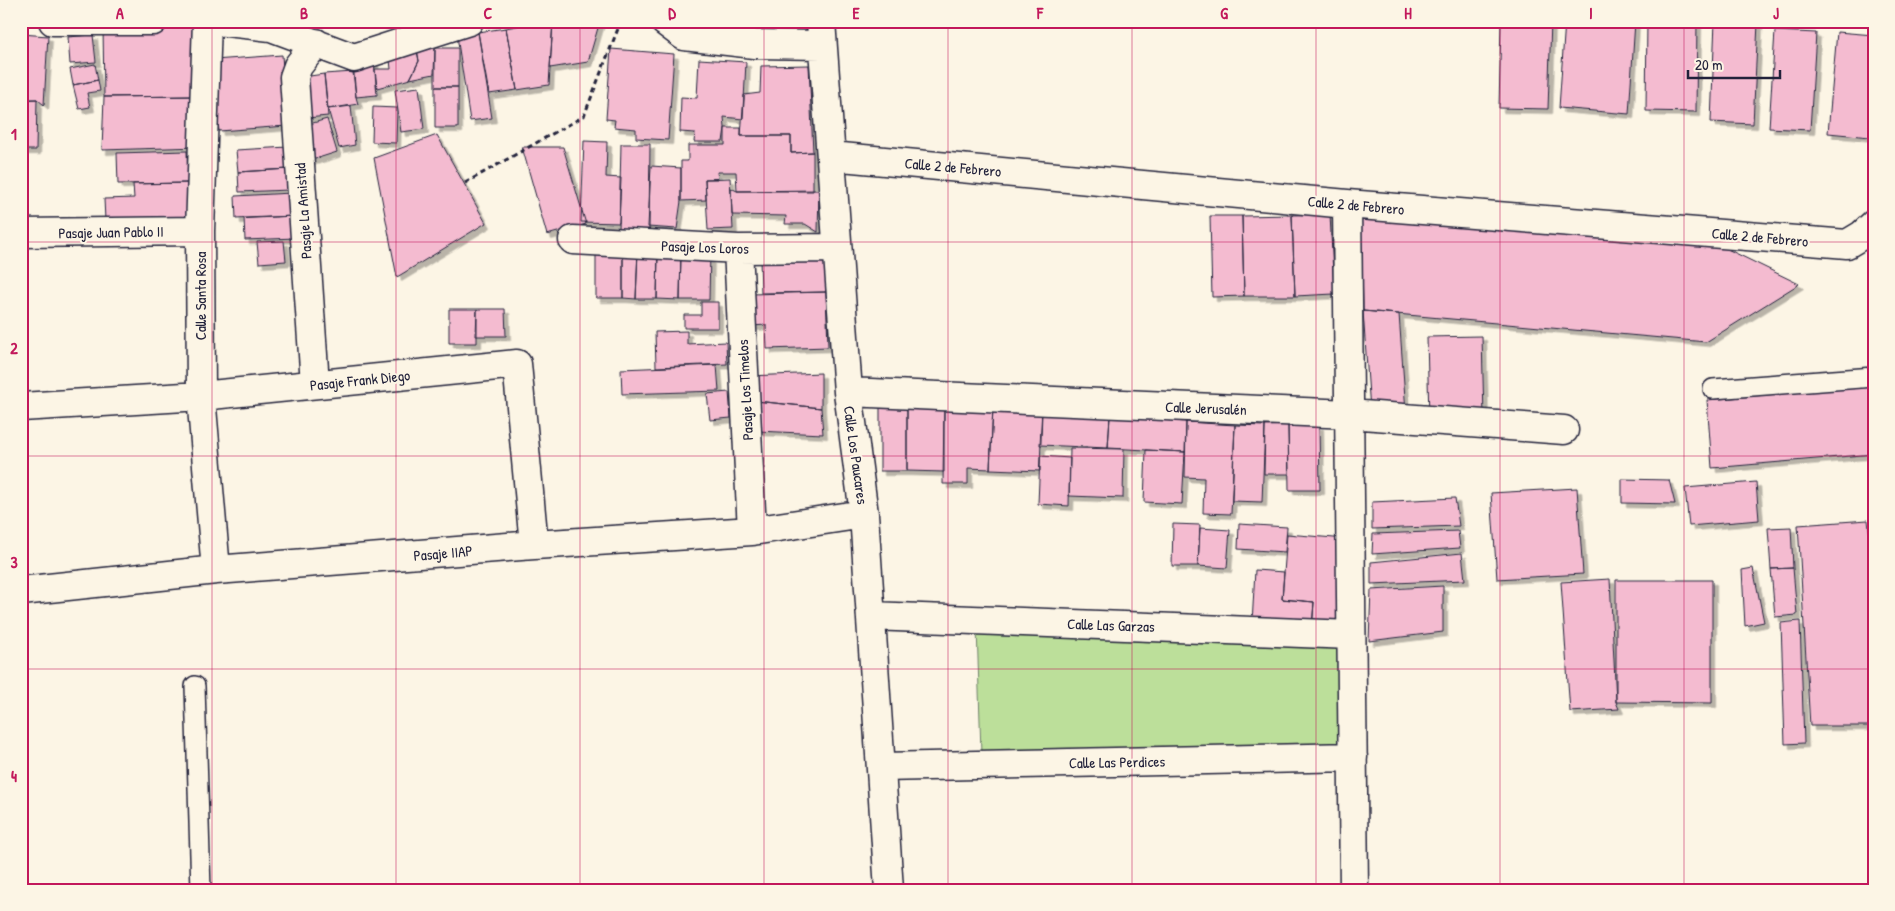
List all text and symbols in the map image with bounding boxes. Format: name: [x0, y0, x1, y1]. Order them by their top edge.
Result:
text: A: [116, 2, 124, 24]
text: B: [300, 2, 308, 24]
text: C: [484, 2, 493, 24]
text: D: [668, 2, 676, 24]
text: E: [852, 2, 860, 24]
text: F: [1036, 2, 1044, 24]
text: G: [1220, 2, 1228, 24]
text: H: [1404, 2, 1412, 24]
text: I: [1589, 2, 1593, 24]
text: J: [1773, 2, 1779, 24]
scale bar: [1688, 48, 1780, 80]
text: 20 m: [1695, 54, 1722, 75]
text: 1: [11, 123, 17, 145]
street label: Calle 2 de Febrero: [904, 152, 1002, 182]
street label: Pasaje La Amistad: [289, 162, 317, 260]
street label: Calle 2 de Febrero: [1307, 190, 1405, 220]
street label: Pasaje Juan Pablo II: [58, 221, 164, 243]
street label: Calle 2 de Febrero: [1711, 222, 1809, 252]
street label: Pasaje Los Loros: [661, 235, 749, 259]
street label: Calle Santa Rosa: [190, 252, 211, 340]
text: 2: [10, 337, 18, 359]
street label: Pasaje Los Timelos: [732, 339, 758, 441]
street label: Pasaje Frank Diego: [309, 364, 411, 396]
street label: Calle Jerusalén: [1165, 396, 1247, 420]
street label: Calle Los Paucares: [839, 404, 873, 506]
street label: Pasaje IIAP: [413, 540, 473, 566]
text: 3: [10, 551, 18, 573]
street label: Calle Las Garzas: [1067, 613, 1155, 637]
street label: Calle Las Perdices: [1069, 751, 1166, 773]
text: 4: [11, 765, 17, 787]

